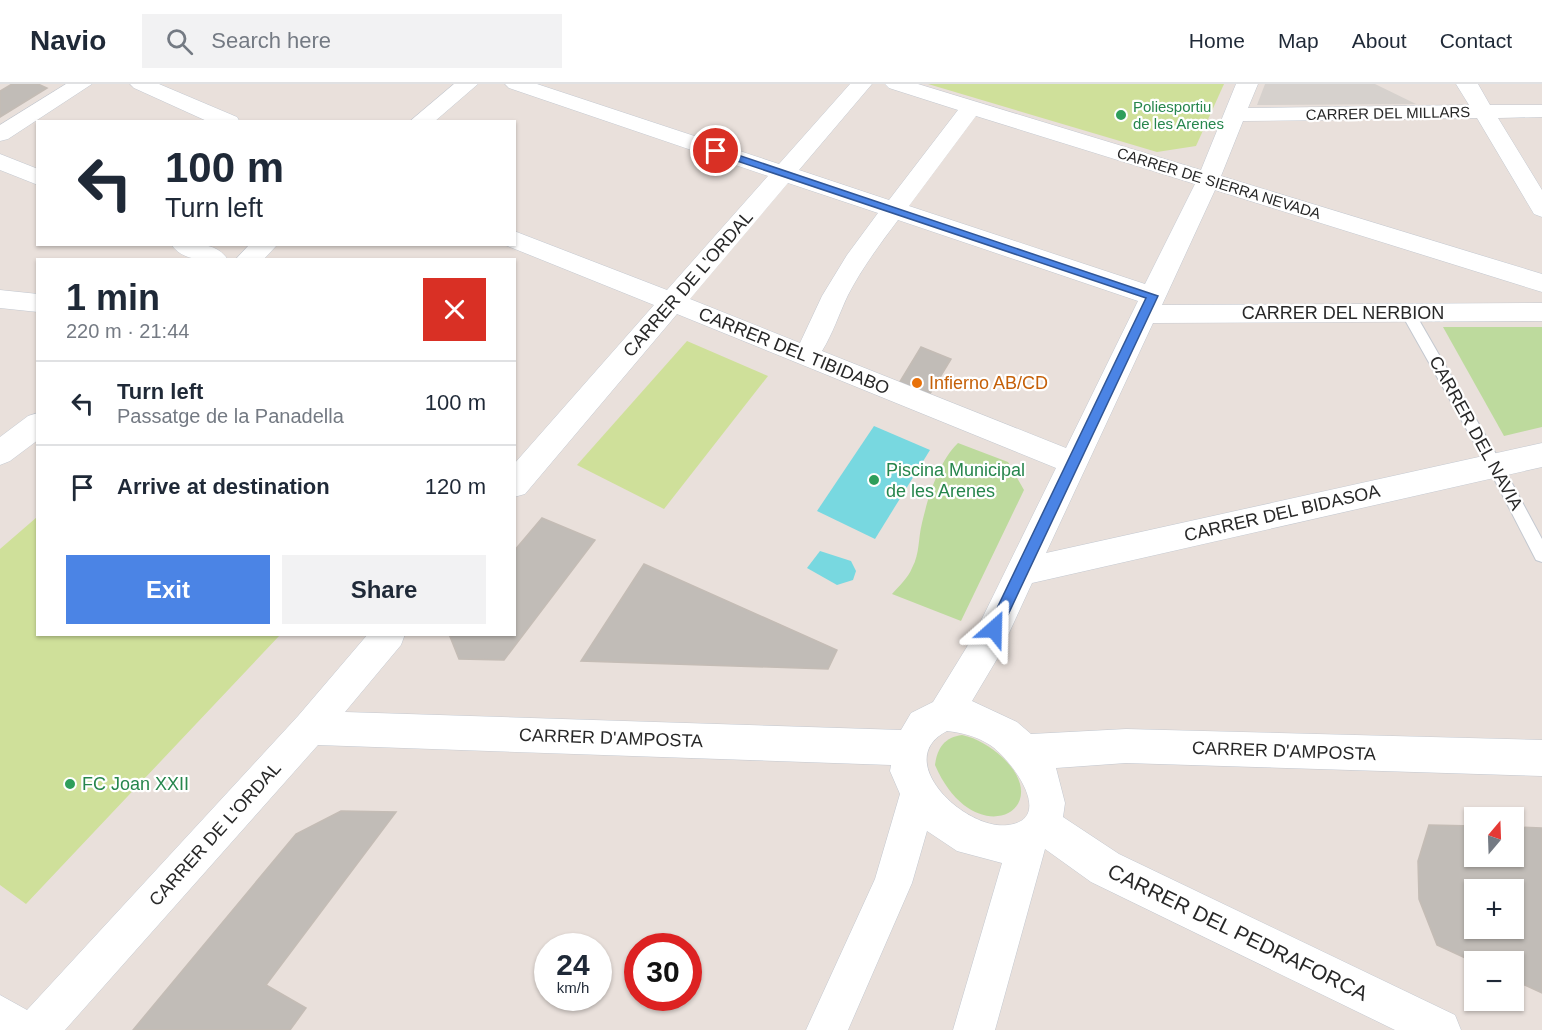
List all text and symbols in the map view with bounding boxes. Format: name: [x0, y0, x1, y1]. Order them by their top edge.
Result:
search box: [142, 14, 562, 68]
text: Navio: [30, 25, 106, 56]
icon: search: [163, 25, 196, 58]
text: Search here: [211, 28, 331, 53]
text: Home: [1189, 29, 1245, 52]
text: Map: [1278, 29, 1319, 52]
text: About: [1352, 29, 1407, 52]
text: Contact: [1440, 29, 1512, 52]
place label: Poliesportiu de les Arenes: [1133, 98, 1224, 132]
street label: CARRER DEL MILLARS: [1306, 103, 1470, 123]
marker: Poliesportiu de les Arenes: [1114, 108, 1128, 122]
pin: [690, 125, 741, 176]
icon: arrive: [699, 134, 732, 167]
icon: left: [66, 144, 144, 222]
text: 100 m: [165, 144, 284, 191]
street label: CARRER DE SIERRA NEVADA: [1115, 144, 1323, 222]
text: Turn left: [165, 193, 263, 223]
street label: CARRER DE L'ORDAL: [619, 207, 757, 361]
text: 1 min: [66, 277, 160, 318]
button: close: [423, 278, 486, 341]
street label: CARRER DEL NERBION: [1242, 303, 1444, 323]
street label: CARRER DEL TIBIDABO: [696, 304, 892, 398]
text: 220 m · 21:44: [66, 320, 189, 342]
street label: CARRER DEL NAVIA: [1425, 352, 1527, 514]
place label: Infierno AB/CD: [929, 373, 1048, 393]
marker: Infierno AB/CD: [910, 376, 924, 390]
text: Turn left: [117, 379, 203, 404]
icon: left: [66, 387, 99, 420]
text: 100 m: [425, 390, 486, 415]
text: Passatge de la Panadella: [117, 405, 344, 427]
place label: Piscina Municipal de les Arenes: [886, 460, 1025, 501]
icon: arrive: [66, 471, 99, 504]
marker: Piscina Municipal de les Arenes: [867, 473, 881, 487]
text: Arrive at destination: [117, 474, 330, 499]
text: 120 m: [425, 474, 486, 499]
street label: CARRER DEL BIDASOA: [1182, 481, 1382, 545]
button: Exit: [66, 555, 270, 624]
button: Share: [282, 555, 486, 624]
position arrow: [962, 597, 1026, 661]
street label: CARRER D'AMPOSTA: [519, 725, 703, 751]
street label: CARRER D'AMPOSTA: [1192, 738, 1376, 764]
street label: CARRER DE L'ORDAL: [145, 758, 285, 910]
place label: FC Joan XXII: [82, 774, 189, 794]
marker: FC Joan XXII: [63, 777, 77, 791]
north arrow: [1464, 807, 1524, 867]
map controls: [1464, 807, 1524, 1011]
street label: CARRER DEL PEDRAFORCA: [1104, 859, 1372, 1005]
button: +: [1464, 879, 1524, 939]
speed limit sign: 30: [624, 933, 702, 1011]
text: 24: [556, 948, 590, 981]
button: −: [1464, 951, 1524, 1011]
text: km/h: [557, 979, 589, 996]

